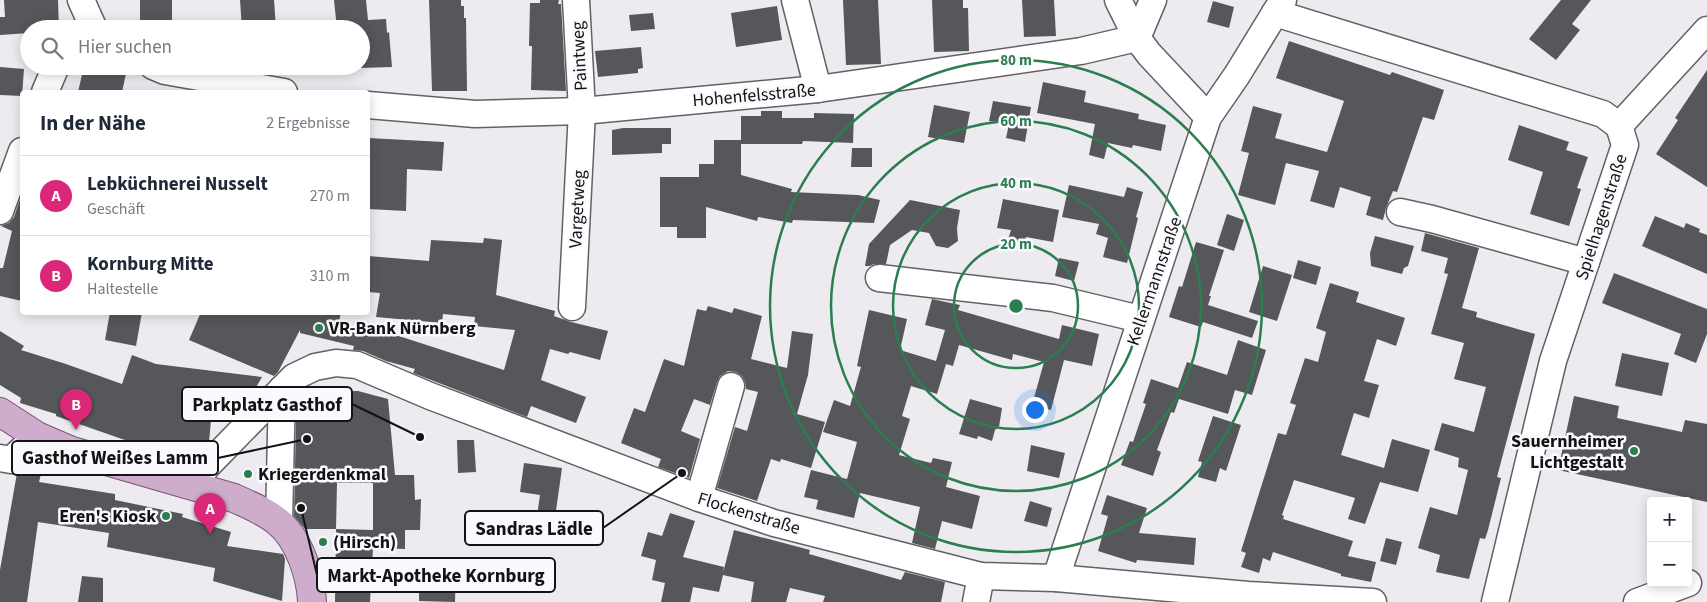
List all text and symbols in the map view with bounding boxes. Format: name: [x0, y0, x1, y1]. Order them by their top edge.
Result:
search box: [20, 20, 370, 75]
street label: Paintweg: [565, 21, 594, 91]
icon: search: [38, 34, 66, 62]
text: Hier suchen: [78, 34, 172, 61]
text: 80 m: [1000, 50, 1032, 71]
street label: Hohenfelsstraße: [691, 78, 817, 113]
text: In der Nähe: [40, 108, 146, 138]
text: 60 m: [1000, 111, 1032, 132]
text: 2 Ergebnisse: [266, 112, 350, 134]
street label: Spielhagenstraße: [1569, 151, 1634, 284]
street label: Vargetweg: [563, 169, 592, 249]
text: Lebküchnerei Nusselt: [87, 171, 268, 198]
text: 40 m: [1000, 173, 1032, 194]
text: A: [51, 185, 61, 207]
text: 270 m: [310, 185, 350, 207]
text: Geschäft: [87, 198, 145, 220]
street label: Kellermannstraße: [1121, 213, 1188, 349]
text: 20 m: [1000, 234, 1032, 255]
text: Kornburg Mitte: [87, 251, 214, 278]
text: B: [51, 265, 61, 287]
text: 310 m: [310, 265, 350, 287]
text: Haltestelle: [87, 278, 158, 300]
centre of rings: [1007, 297, 1025, 315]
place label: VR-Bank Nürnberg: [328, 316, 476, 341]
marker: VR-Bank Nürnberg: [313, 322, 325, 334]
callout: Parkplatz Gasthof: [182, 387, 352, 421]
pin: B: [60, 389, 92, 430]
text: Parkplatz Gasthof: [192, 392, 343, 419]
your location: [1022, 397, 1048, 423]
place label: Sauernheimer Lichtgestalt: [1511, 429, 1625, 475]
callout: Gasthof Weißes Lamm: [12, 441, 218, 475]
text: Gasthof Weißes Lamm: [22, 445, 208, 472]
marker: Sauernheimer Lichtgestalt: [1628, 445, 1640, 457]
place label: Kriegerdenkmal: [258, 462, 386, 487]
marker: Kriegerdenkmal: [242, 468, 254, 480]
street label: Flockenstraße: [694, 486, 803, 541]
pin: A: [194, 493, 226, 534]
map controls: [1647, 497, 1692, 587]
button: +: [1647, 497, 1692, 542]
place label: Eren's Kiosk: [59, 504, 156, 529]
marker: Eren's Kiosk: [160, 510, 172, 522]
callout: Sandras Lädle: [465, 511, 603, 545]
text: Sandras Lädle: [475, 516, 593, 543]
place label: (Hirsch): [333, 530, 396, 555]
marker: (Hirsch): [317, 536, 329, 548]
button: −: [1647, 542, 1692, 587]
callout: Markt-Apotheke Kornburg: [317, 558, 555, 592]
text: Markt-Apotheke Kornburg: [327, 563, 545, 590]

